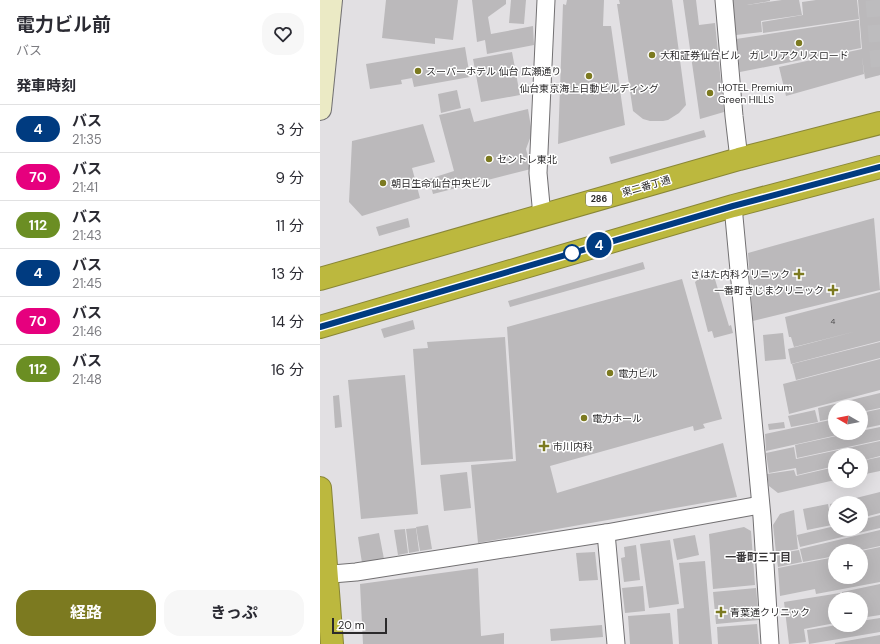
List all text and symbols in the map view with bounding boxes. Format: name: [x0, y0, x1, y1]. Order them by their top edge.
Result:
text: 電力ビル前: [16, 12, 111, 37]
button: heart: [262, 13, 304, 55]
marker: ガレリアクリスロード: [794, 38, 804, 48]
text: バス: [16, 42, 42, 59]
place label: 大和証券仙台ビル: [660, 49, 740, 62]
place label: ガレリアクリスロード: [749, 49, 849, 62]
marker: 大和証券仙台ビル: [647, 50, 657, 60]
place label: スーパーホテル 仙台 広瀬通り: [426, 65, 561, 78]
marker: スーパーホテル 仙台 広瀬通り: [413, 66, 423, 76]
marker: 仙台東京海上日動ビルディング: [584, 71, 594, 81]
text: 発車時刻: [16, 76, 76, 96]
place label: HOTEL Premium Green HILLS: [718, 81, 792, 106]
place label: 仙台東京海上日動ビルディング: [519, 82, 659, 95]
marker: HOTEL Premium Green HILLS: [705, 88, 715, 98]
text: バス: [72, 111, 102, 131]
text: 4: [33, 120, 43, 138]
text: 3 分: [276, 120, 304, 140]
text: 21:35: [72, 131, 102, 148]
place label: セントレ東北: [497, 153, 557, 166]
marker: セントレ東北: [484, 154, 494, 164]
text: バス: [72, 159, 102, 179]
text: 70: [29, 168, 47, 186]
text: 9 分: [276, 168, 304, 188]
street label: 東二番丁通: [620, 173, 672, 199]
place label: 朝日生命仙台中央ビル: [391, 177, 491, 190]
marker: 朝日生命仙台中央ビル: [378, 178, 388, 188]
text: 21:41: [72, 179, 98, 196]
road number: 286: [586, 192, 612, 206]
text: バス: [72, 207, 102, 227]
text: 112: [29, 216, 47, 234]
text: 11 分: [276, 216, 304, 236]
text: 21:43: [72, 227, 102, 244]
line badge: 4: [586, 232, 612, 258]
text: 4: [594, 236, 604, 254]
unlabelled marker: [563, 244, 581, 262]
text: バス: [72, 255, 102, 275]
text: 4: [33, 264, 43, 282]
text: 13 分: [271, 264, 304, 284]
place label: さはた内科クリニック: [690, 268, 790, 281]
marker: さはた内科クリニック: [793, 268, 805, 280]
text: 21:45: [72, 275, 102, 292]
place label: 一番町きじまクリニック: [714, 284, 824, 297]
marker: 一番町きじまクリニック: [827, 284, 839, 296]
text: バス: [72, 303, 102, 323]
text: 70: [29, 312, 47, 330]
text: 14 分: [271, 312, 304, 332]
house number: 4: [831, 316, 836, 326]
text: 21:46: [72, 323, 102, 340]
text: バス: [72, 351, 102, 371]
text: 112: [29, 360, 47, 378]
text: 16 分: [271, 360, 304, 380]
place label: 電力ビル: [618, 367, 658, 380]
marker: 電力ビル: [605, 368, 615, 378]
text: 21:48: [72, 371, 102, 388]
north arrow: [828, 400, 868, 440]
map controls: [828, 400, 868, 632]
place label: 電力ホール: [592, 412, 642, 425]
marker: 電力ホール: [579, 413, 589, 423]
marker: 市川内科: [538, 440, 550, 452]
place label: 市川内科: [553, 440, 593, 453]
button: locate: [828, 448, 868, 488]
button: layers: [828, 496, 868, 536]
button: +: [828, 544, 868, 584]
district label: 一番町三丁目: [725, 550, 791, 564]
button: 経路: [16, 590, 156, 636]
button: きっぷ: [164, 590, 304, 636]
button: −: [828, 592, 868, 632]
marker: 青葉通クリニック: [715, 606, 727, 618]
place label: 青葉通クリニック: [730, 606, 810, 619]
scale bar: [332, 616, 387, 635]
text: 20 m: [338, 618, 364, 632]

